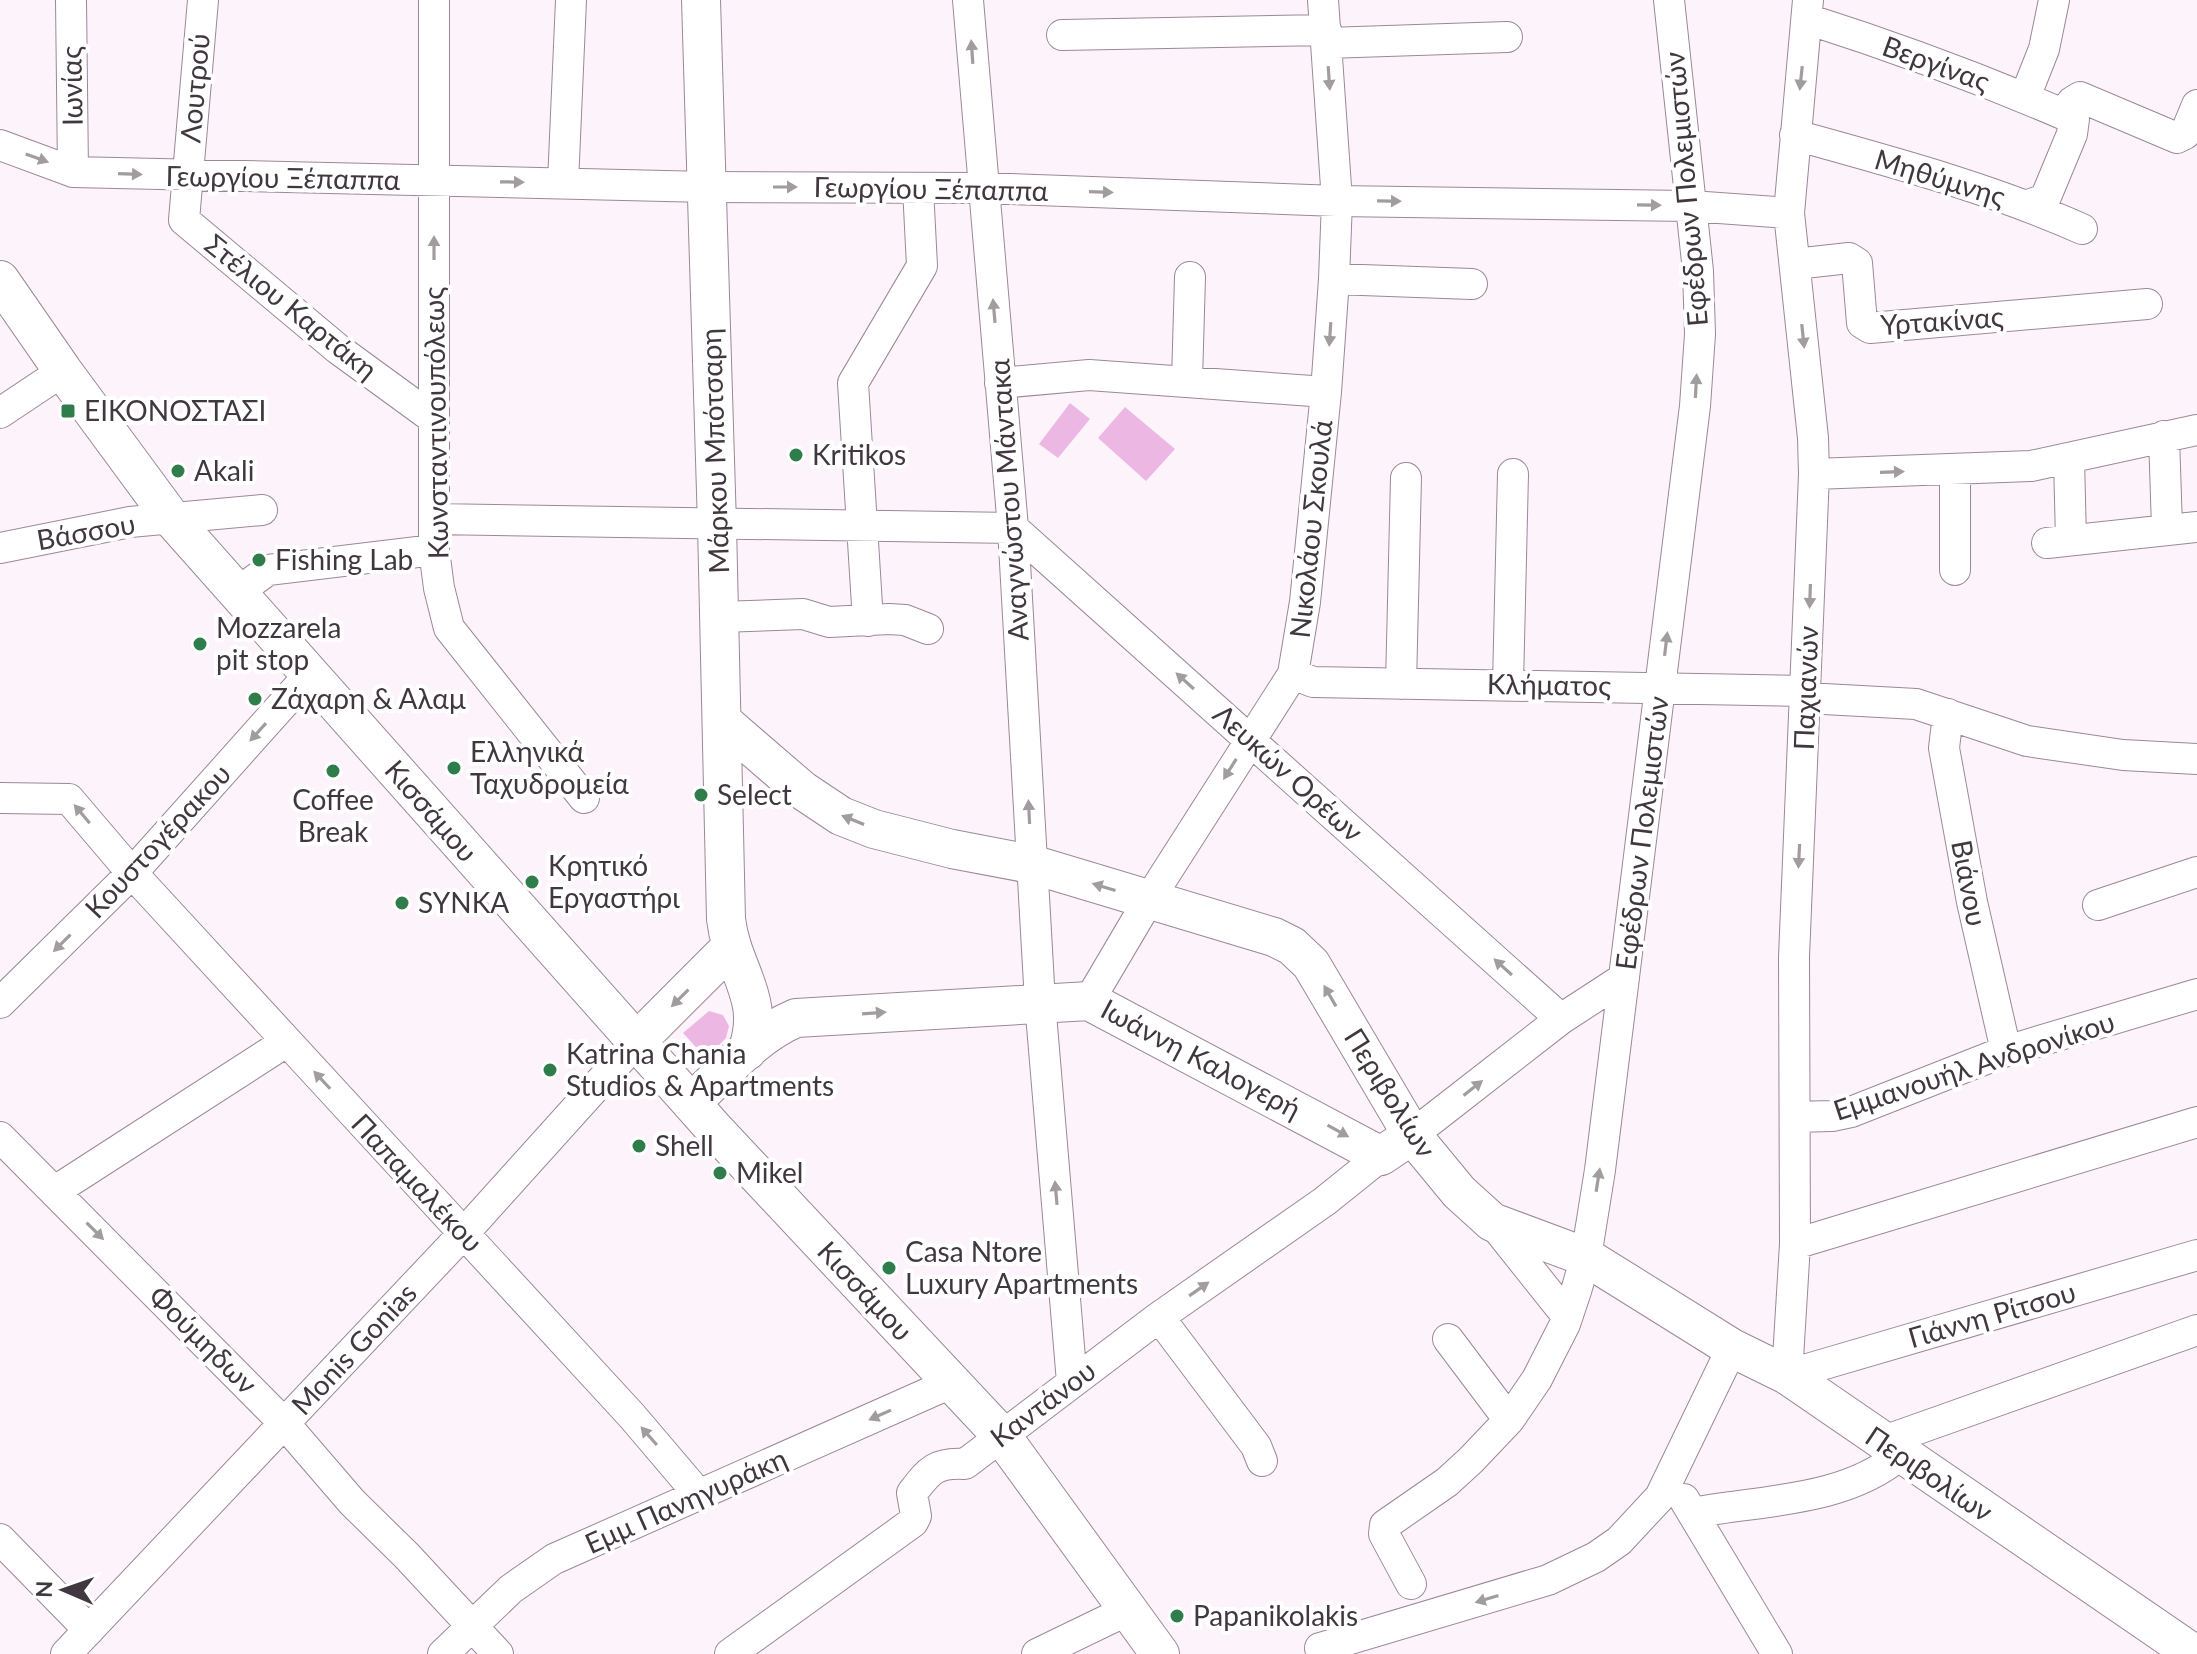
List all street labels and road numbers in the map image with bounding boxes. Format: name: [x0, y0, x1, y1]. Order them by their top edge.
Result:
street label: Βεργίνας: [1878, 28, 1994, 98]
street label: Λουτρού: [172, 32, 216, 144]
street label: Ιωνίας: [53, 46, 89, 126]
street label: Εφέδρων Πολεμιστών: [1656, 50, 1714, 328]
street label: Μηθύμνης: [1871, 141, 2010, 213]
street label: Γεωργίου Ξέπαππα: [165, 158, 401, 196]
street label: Γεωργίου Ξέπαππα: [813, 169, 1049, 207]
street label: Στέλιου Καρτάκη: [199, 226, 384, 386]
street label: Κωνσταντινουπόλεως: [416, 286, 454, 560]
street label: Υρτακίνας: [1879, 299, 2005, 341]
street label: Μάρκου Μπότσαρη: [693, 328, 735, 574]
street label: Αναγνώστου Μάντακα: [981, 357, 1035, 642]
street label: Νικολάου Σκουλά: [1282, 418, 1338, 640]
street label: Βάσσου: [34, 506, 138, 556]
street label: Παχιανών: [1786, 625, 1824, 751]
street label: Κλήματος: [1487, 666, 1611, 702]
street label: Εφέδρων Πολεμιστών: [1607, 694, 1675, 972]
street label: Λευκών Ορέων: [1207, 696, 1370, 848]
street label: Κισσάμου: [378, 753, 485, 868]
street label: Κουστογέρακου: [77, 756, 237, 924]
street label: Βιάνου: [1945, 837, 1995, 929]
street label: Ιωάννη Καλογερή: [1096, 991, 1307, 1125]
street label: Εμμανουήλ Ανδρονίκου: [1829, 1003, 2119, 1127]
street label: Περιβολίων: [1338, 1022, 1444, 1163]
street label: Παπαμαλέκου: [345, 1106, 490, 1259]
street label: Κισσάμου: [811, 1234, 920, 1347]
street label: Γιάννη Ρίτσου: [1904, 1274, 2079, 1354]
street label: Monis Gonias: [284, 1275, 423, 1421]
street label: Φούμηδων: [143, 1278, 265, 1400]
street label: Καντάνου: [983, 1353, 1102, 1454]
street label: Περιβολίων: [1860, 1418, 2000, 1528]
street label: Εμμ Πανηγυράκη: [579, 1440, 792, 1560]

